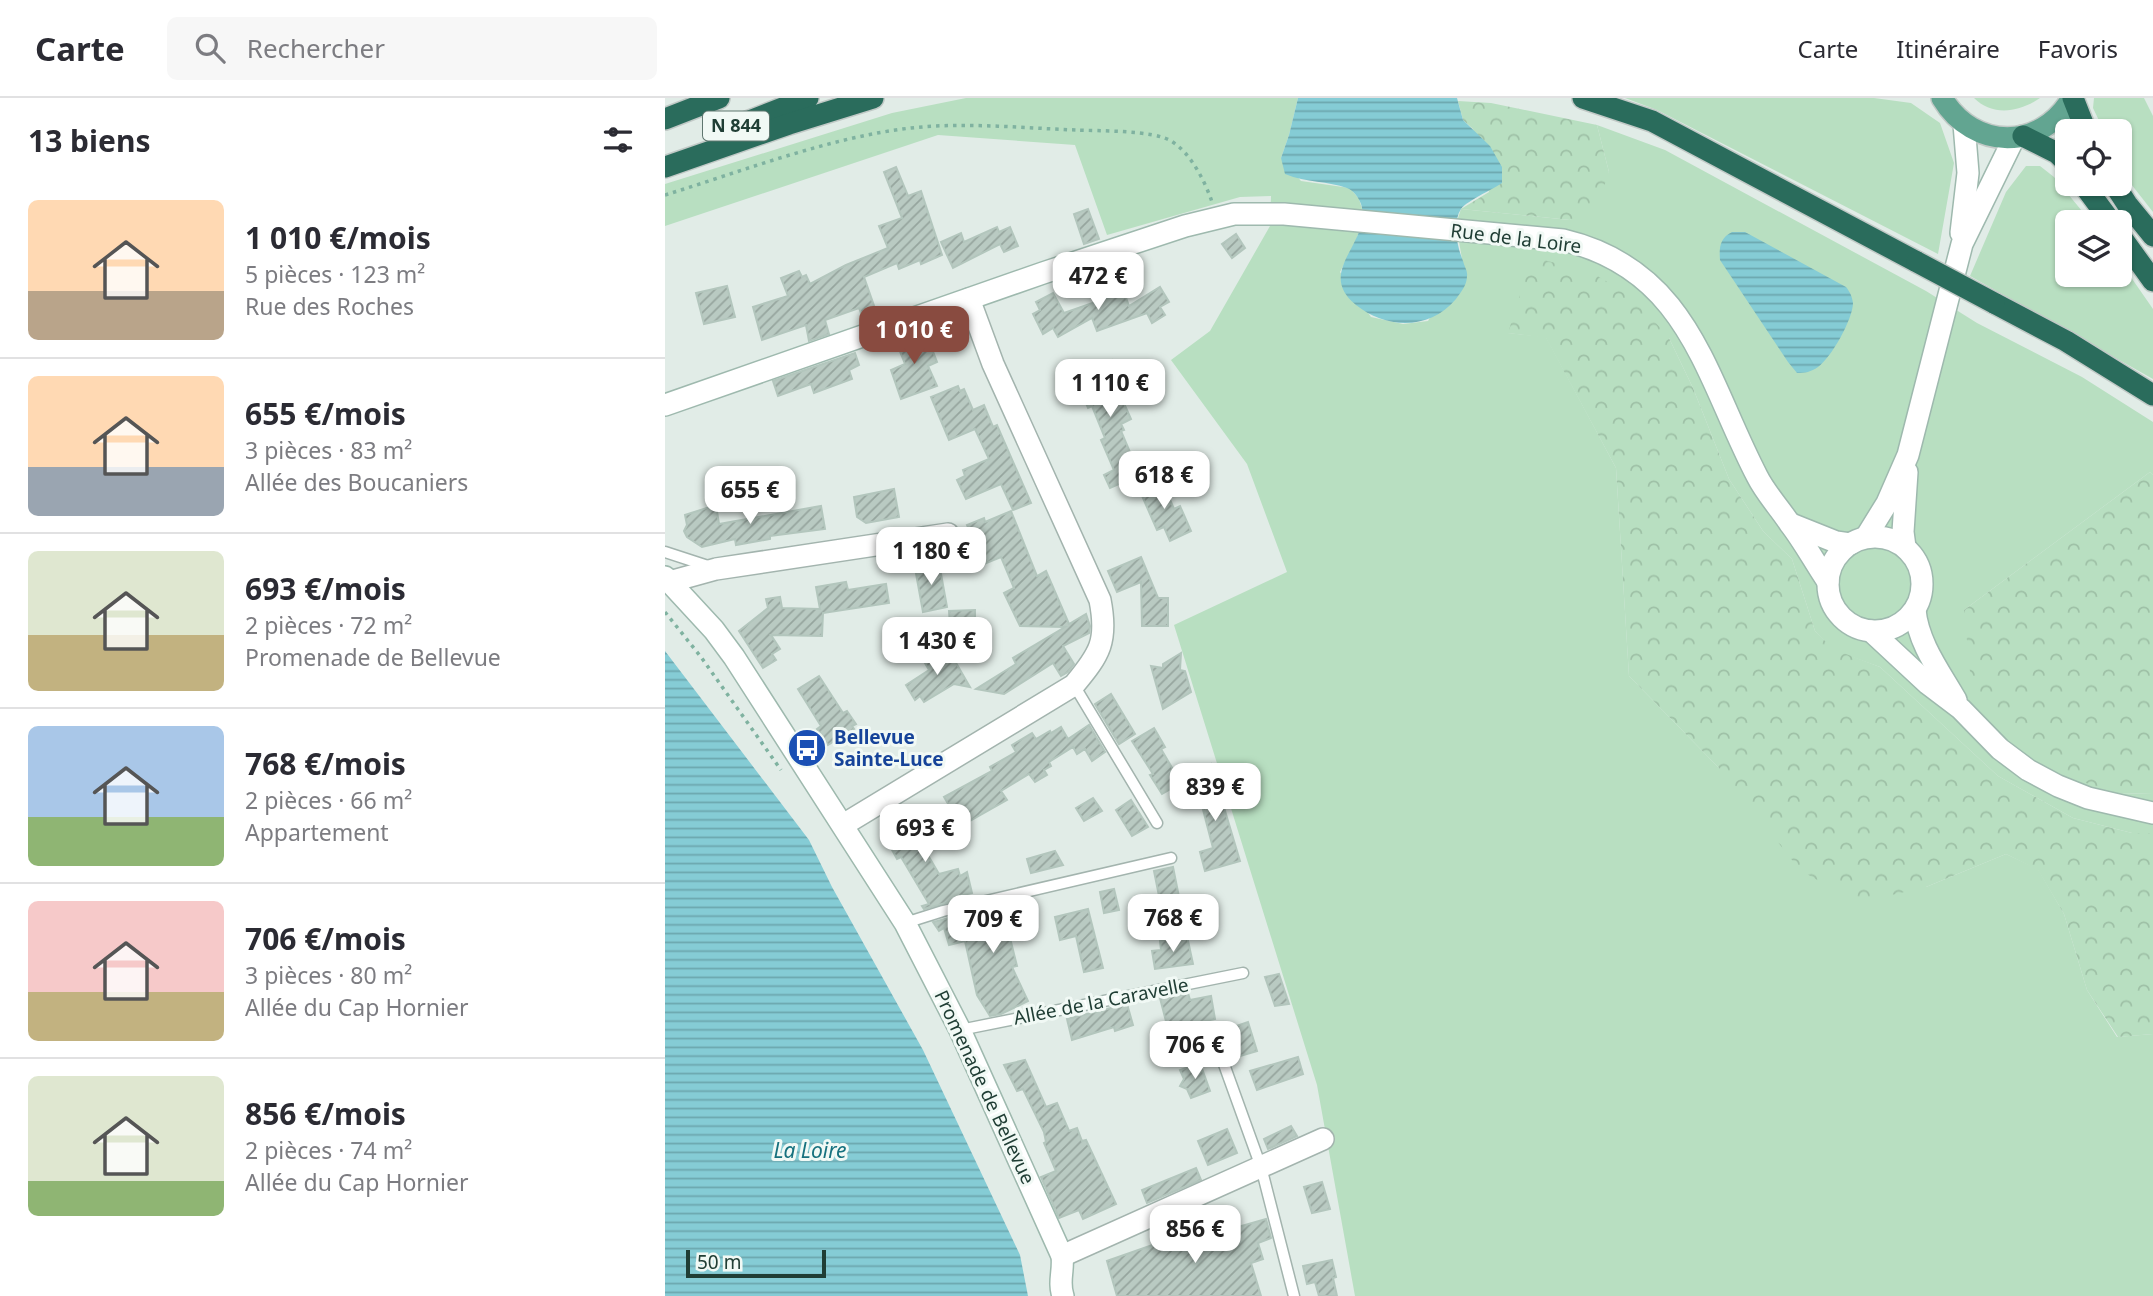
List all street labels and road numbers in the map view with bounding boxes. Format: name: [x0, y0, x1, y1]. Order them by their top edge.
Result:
road number: N 844: [703, 111, 769, 140]
street label: Rue de la Loire: [1449, 217, 1583, 259]
street label: Allée de la Caravelle: [1011, 971, 1191, 1031]
street label: Promenade de Bellevue: [929, 986, 1041, 1188]

